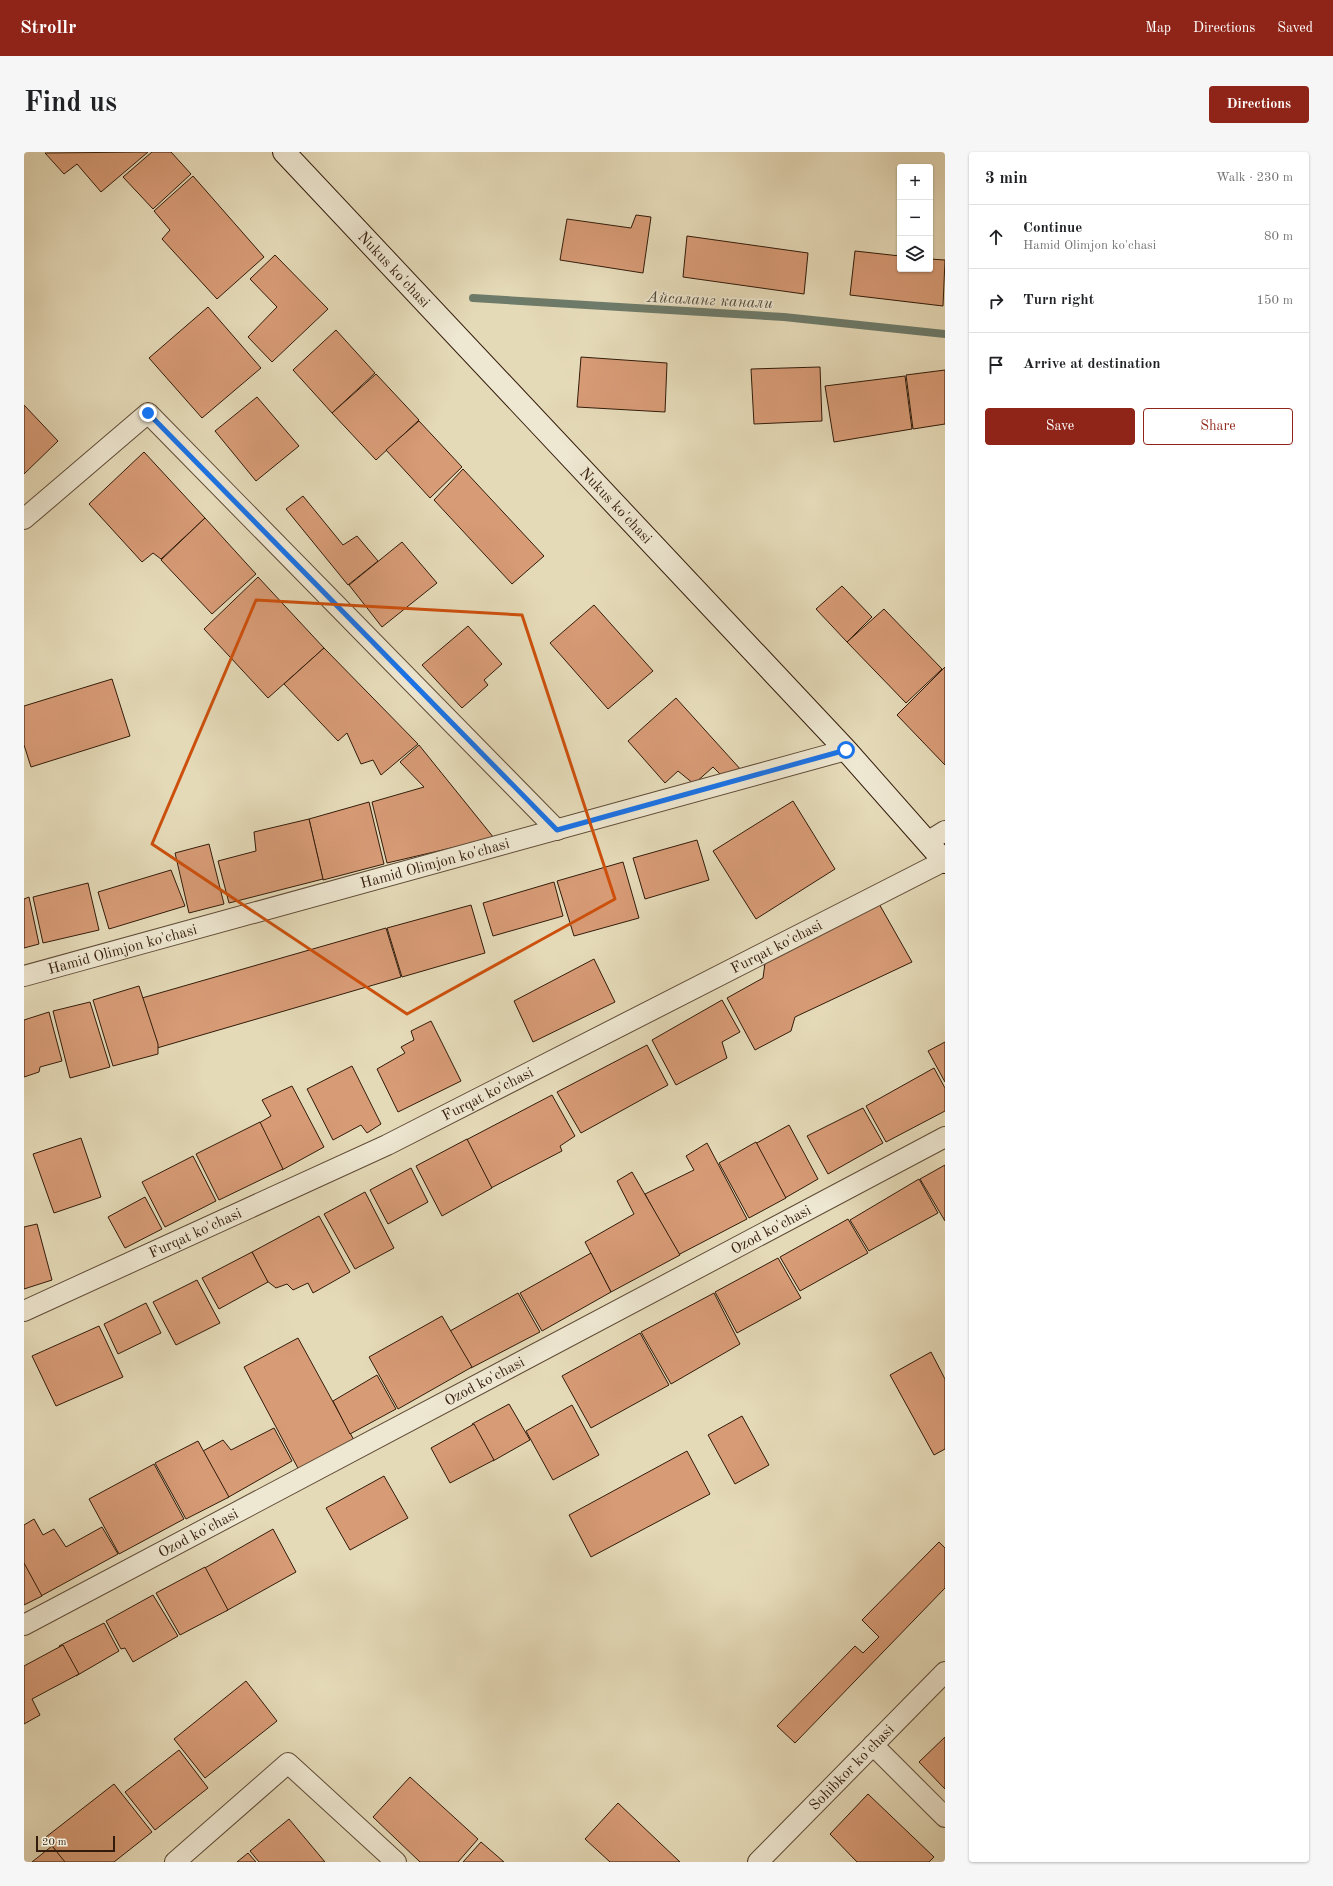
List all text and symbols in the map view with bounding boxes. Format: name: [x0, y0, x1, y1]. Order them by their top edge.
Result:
text: Strollr: [20, 19, 76, 38]
text: Map: [1145, 21, 1171, 35]
text: Directions: [1193, 21, 1255, 35]
text: Saved: [1277, 21, 1313, 35]
button: Directions: [1209, 86, 1309, 123]
text: Find us: [24, 90, 117, 118]
map controls: [897, 164, 933, 272]
button: +: [897, 164, 933, 200]
text: 3 min: [985, 170, 1028, 187]
text: Walk · 230 m: [1216, 171, 1293, 184]
button: −: [897, 200, 933, 236]
text: Continue: [1023, 221, 1082, 236]
icon: ahead: [985, 226, 1007, 248]
street label: Nukus ko'chasi: [354, 230, 432, 311]
text: 80 m: [1264, 230, 1293, 243]
button: layers: [897, 236, 933, 272]
text: Hamid Olimjon ko'chasi: [1023, 239, 1156, 252]
water label: Айсаланг канали: [646, 290, 773, 312]
icon: right: [985, 290, 1007, 312]
text: Turn right: [1023, 293, 1094, 308]
text: 150 m: [1256, 294, 1293, 307]
icon: arrive: [985, 354, 1007, 376]
text: Arrive at destination: [1023, 357, 1161, 372]
route end: [139, 404, 157, 422]
button: Save: [985, 408, 1135, 445]
button: Share: [1143, 408, 1293, 445]
street label: Nukus ko'chasi: [576, 466, 654, 547]
route start: [837, 741, 855, 759]
street label: Hamid Olimjon ko'chasi: [359, 837, 511, 892]
street label: Furqat ko'chasi: [729, 918, 825, 977]
street label: Hamid Olimjon ko'chasi: [47, 923, 199, 978]
street label: Furqat ko'chasi: [440, 1066, 536, 1125]
street label: Ozod ko'chasi: [729, 1203, 814, 1258]
street label: Furqat ko'chasi: [147, 1206, 244, 1262]
street label: Ozod ko'chasi: [443, 1355, 528, 1410]
street label: Ozod ko'chasi: [156, 1507, 241, 1561]
street label: Sohibkor ko'chasi: [807, 1722, 898, 1814]
scale bar: [36, 1834, 115, 1853]
text: 20 m: [42, 1837, 67, 1848]

